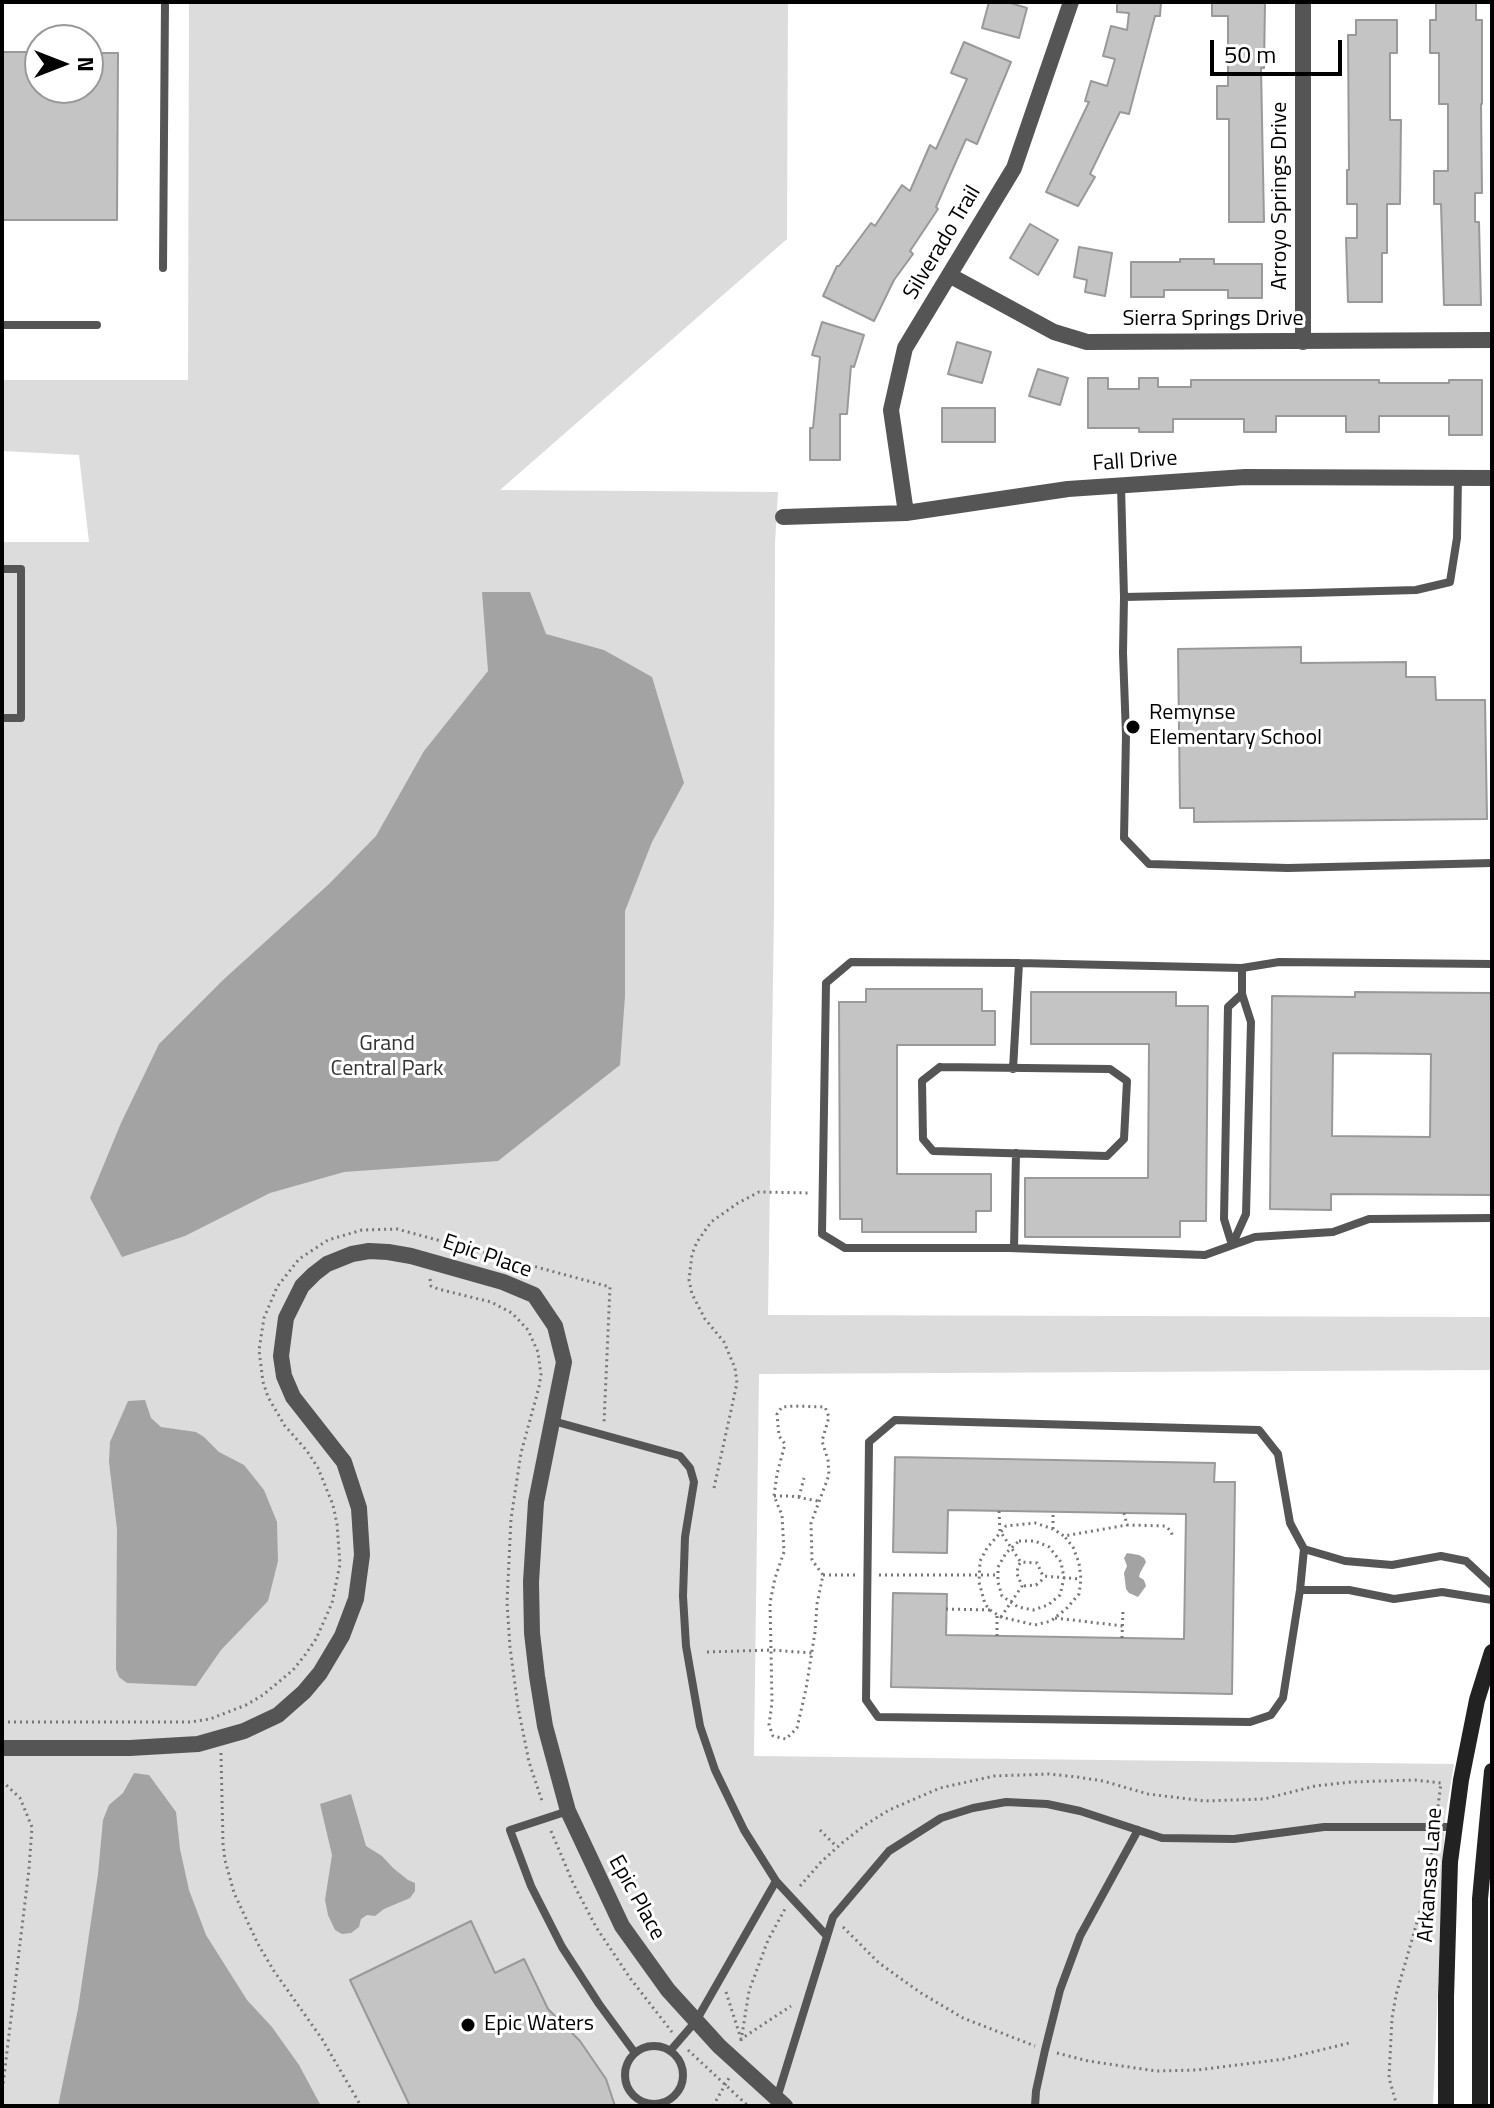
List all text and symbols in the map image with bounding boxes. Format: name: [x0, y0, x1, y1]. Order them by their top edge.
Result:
north arrow: [24, 24, 104, 104]
scale bar: [1214, 24, 1346, 74]
text: 50 m: [1224, 36, 1276, 72]
text: N: [69, 56, 103, 72]
street label: Arroyo Springs Drive: [1268, 102, 1294, 290]
street label: Silverado Trail: [899, 181, 987, 305]
street label: Sierra Springs Drive: [1122, 307, 1304, 333]
street label: Fall Drive: [1092, 446, 1178, 478]
place label: Remynse Elementary School: [1149, 701, 1322, 752]
marker: Remynse Elementary School: [1124, 718, 1142, 736]
park label: Grand Central Park: [331, 1032, 443, 1084]
street label: Epic Place: [439, 1229, 535, 1285]
street label: Arkansas Lane: [1413, 1807, 1449, 1943]
street label: Epic Place: [602, 1851, 670, 1945]
place label: Epic Waters: [484, 2012, 594, 2038]
marker: Epic Waters: [459, 2016, 477, 2034]

